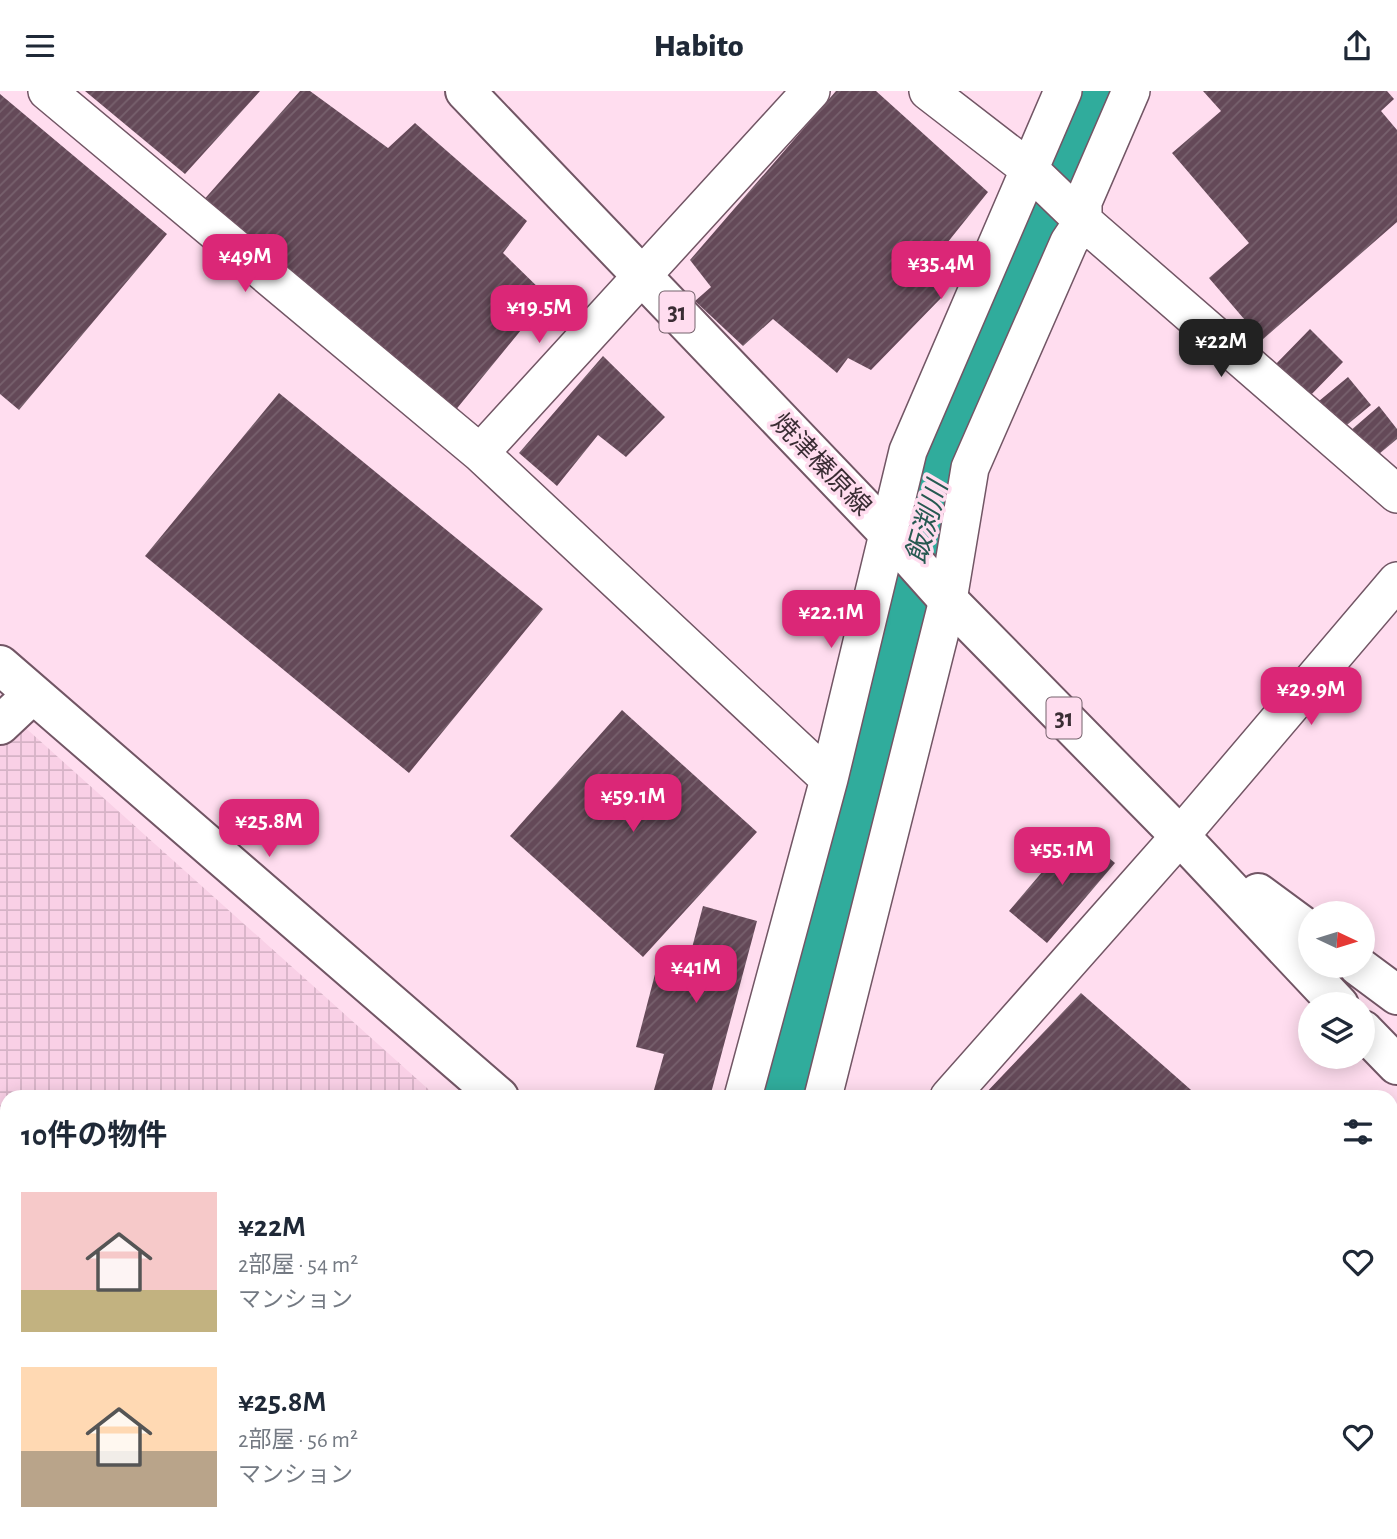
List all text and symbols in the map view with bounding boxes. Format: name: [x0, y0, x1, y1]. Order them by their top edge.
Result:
icon: menu: [21, 27, 59, 65]
icon: share: [1338, 27, 1376, 65]
text: Habito: [653, 30, 744, 62]
pin: ¥49M: [204, 235, 286, 294]
pin: ¥35.4M: [884, 241, 998, 301]
text: ¥49M: [218, 245, 272, 268]
text: ¥35.4M: [907, 252, 975, 275]
pin: ¥19.5M: [482, 285, 596, 345]
road number: 31: [660, 292, 694, 333]
text: ¥19.5M: [506, 296, 572, 319]
pin: ¥22M: [1180, 320, 1262, 379]
text: ¥22M: [1195, 330, 1247, 353]
street label: 焼津榛原線: [767, 408, 877, 520]
water label: 飯渕川: [901, 475, 954, 567]
pin: ¥22.1M: [774, 591, 888, 650]
text: ¥22.1M: [798, 601, 864, 624]
pin: ¥29.9M: [1254, 667, 1368, 727]
text: ¥29.9M: [1277, 678, 1345, 701]
road number: 31: [1046, 697, 1082, 739]
pin: ¥59.1M: [576, 775, 690, 834]
text: ¥59.1M: [600, 785, 666, 808]
pin: ¥25.8M: [212, 799, 326, 859]
text: ¥25.8M: [235, 810, 303, 833]
pin: ¥55.1M: [1005, 827, 1119, 887]
text: ¥55.1M: [1030, 838, 1094, 861]
north arrow: [1298, 901, 1376, 978]
map controls: [1298, 901, 1375, 1069]
pin: ¥41M: [655, 946, 737, 1005]
text: ¥41M: [671, 956, 721, 979]
button: layers: [1298, 992, 1375, 1069]
icon: filters: [1339, 1113, 1377, 1151]
text: 10件の物件: [21, 1121, 167, 1151]
text: ¥22M: [238, 1212, 306, 1242]
icon: home: [77, 1220, 161, 1304]
icon: heart: [1339, 1243, 1377, 1281]
text: 2部屋 · 54 m²: [238, 1254, 358, 1277]
text: マンション: [238, 1289, 353, 1312]
text: ¥25.8M: [238, 1387, 326, 1417]
icon: home: [77, 1395, 161, 1479]
icon: heart: [1339, 1418, 1377, 1456]
text: 2部屋 · 56 m²: [238, 1429, 358, 1452]
text: マンション: [238, 1464, 353, 1487]

